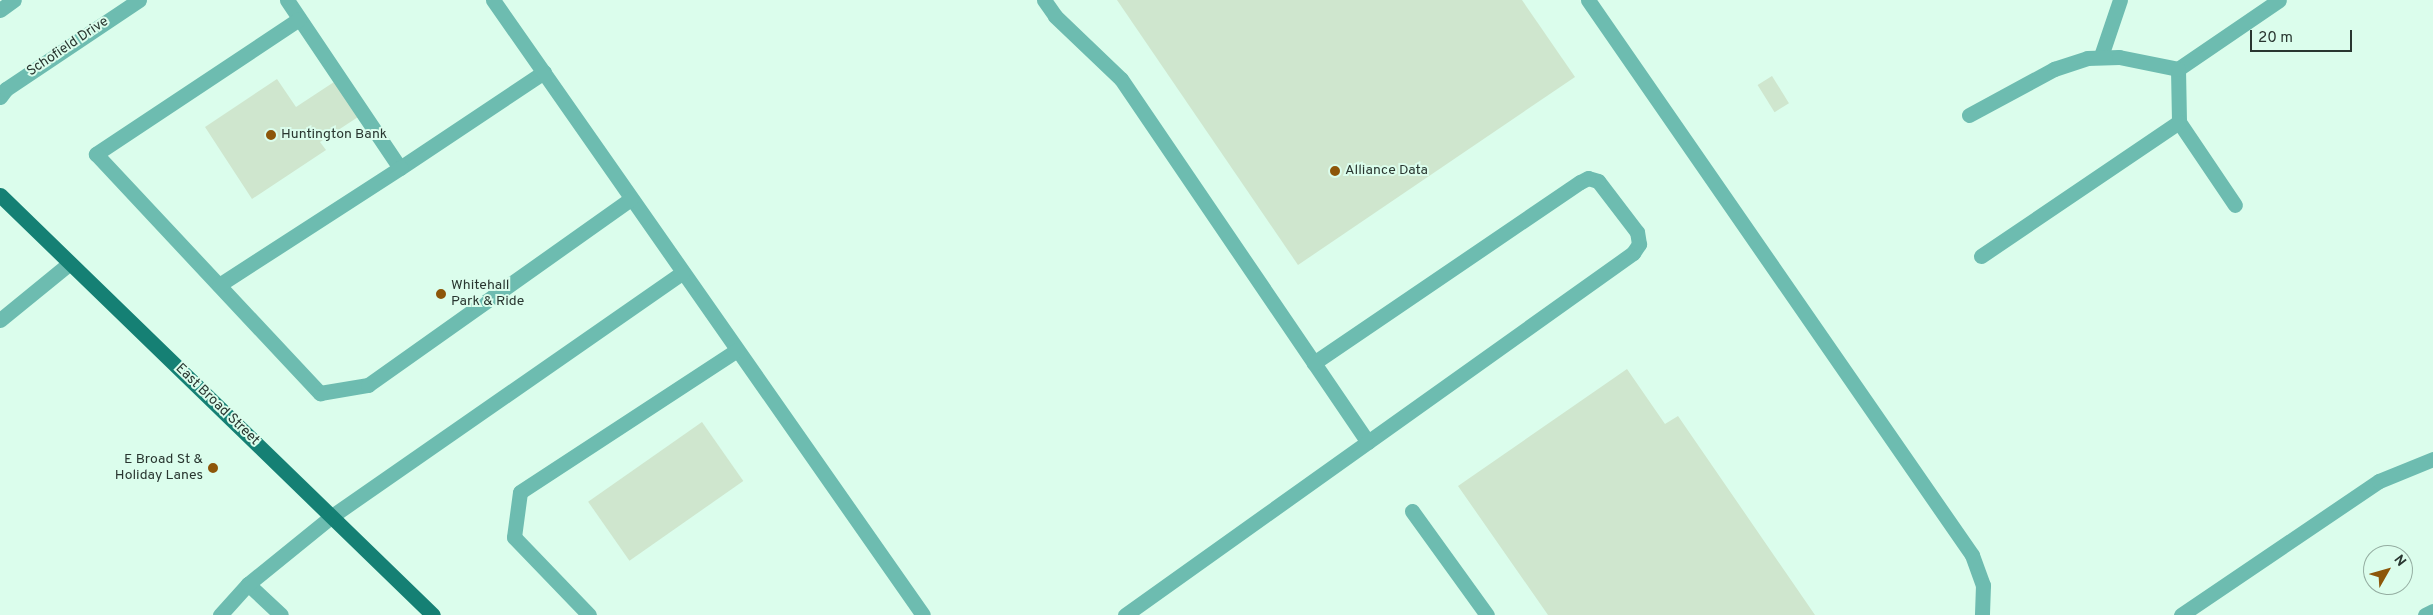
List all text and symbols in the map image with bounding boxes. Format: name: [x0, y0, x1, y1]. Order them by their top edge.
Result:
street label: Schofield Drive: [24, 14, 112, 80]
scale bar: [2253, 20, 2356, 52]
text: 20 m: [2258, 29, 2293, 48]
place label: Huntington Bank: [281, 127, 387, 143]
marker: Huntington Bank: [265, 129, 277, 141]
place label: Alliance Data: [1345, 163, 1428, 179]
marker: Alliance Data: [1329, 165, 1341, 177]
place label: Whitehall Park & Ride: [451, 278, 524, 310]
marker: Whitehall Park & Ride: [435, 288, 447, 300]
street label: East Broad Street: [172, 361, 262, 449]
place label: E Broad St & Holiday Lanes: [115, 452, 203, 484]
marker: E Broad St & Holiday Lanes: [207, 462, 219, 474]
north arrow: [2363, 545, 2413, 595]
text: N: [2390, 552, 2409, 570]

